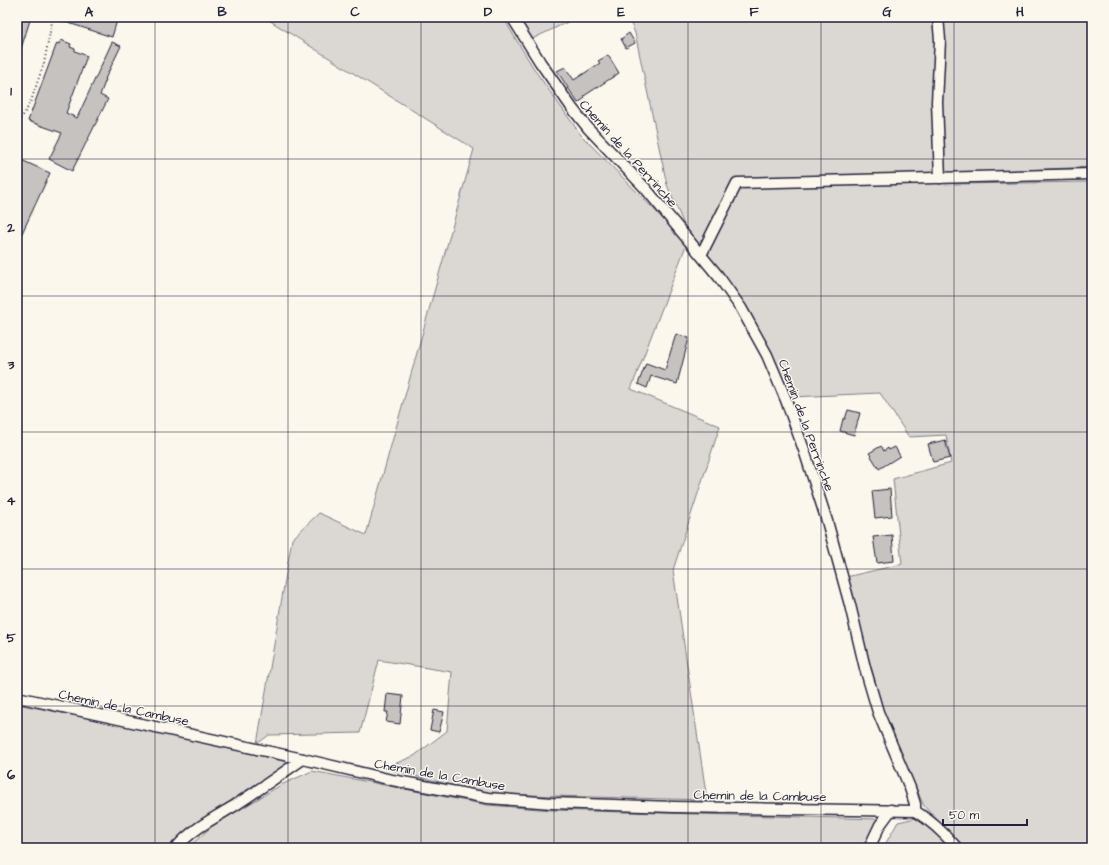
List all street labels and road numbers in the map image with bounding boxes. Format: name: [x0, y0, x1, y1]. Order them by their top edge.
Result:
street label: Chemin de la Perrinche: [575, 96, 681, 211]
street label: Chemin de la Perrinche: [774, 357, 838, 494]
street label: Chemin de la Cambuse: [57, 685, 191, 731]
street label: Chemin de la Cambuse: [373, 755, 507, 795]
street label: Chemin de la Cambuse: [694, 786, 826, 806]

